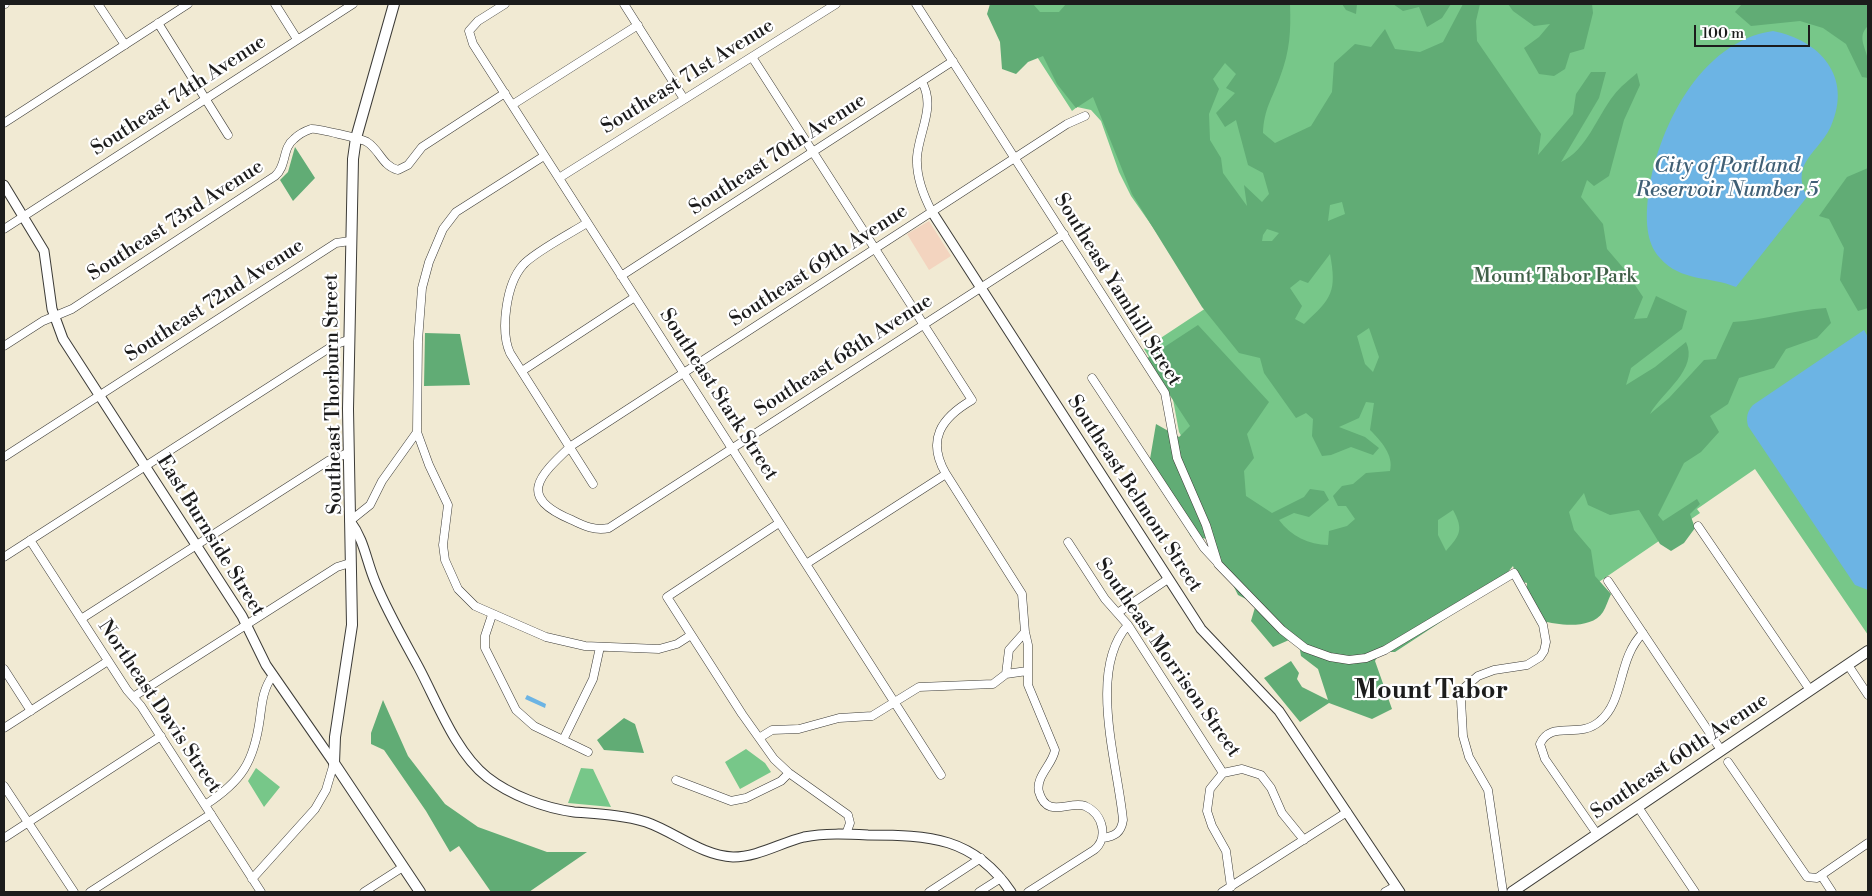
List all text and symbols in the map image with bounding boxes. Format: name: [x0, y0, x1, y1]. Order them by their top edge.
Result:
street label: Southeast 71st Avenue: [597, 14, 779, 140]
scale bar: [1697, 15, 1813, 47]
text: 100 m: [1702, 24, 1744, 43]
street label: Southeast 74th Avenue: [87, 30, 271, 162]
street label: Southeast 70th Avenue: [685, 89, 871, 221]
water label: City of Portland Reservoir Number 5: [1636, 154, 1818, 204]
street label: Southeast 73rd Avenue: [84, 155, 268, 287]
street label: Southeast Yamhill Street: [1048, 189, 1186, 391]
street label: Southeast 69th Avenue: [726, 200, 912, 332]
street label: Southeast 72nd Avenue: [121, 234, 309, 368]
park label: Mount Tabor Park: [1473, 265, 1637, 289]
street label: Southeast Thorburn Street: [320, 273, 348, 515]
street label: Southeast 68th Avenue: [751, 289, 937, 423]
street label: Southeast Stark Street: [653, 305, 783, 485]
street label: Southeast Belmont Street: [1061, 391, 1207, 597]
street label: East Burnside Street: [151, 451, 269, 621]
street label: Southeast Morrison Street: [1089, 554, 1245, 762]
street label: Northeast Davis Street: [92, 616, 226, 798]
district label: Mount Tabor: [1354, 677, 1508, 707]
street label: Southeast 60th Avenue: [1587, 689, 1773, 825]

